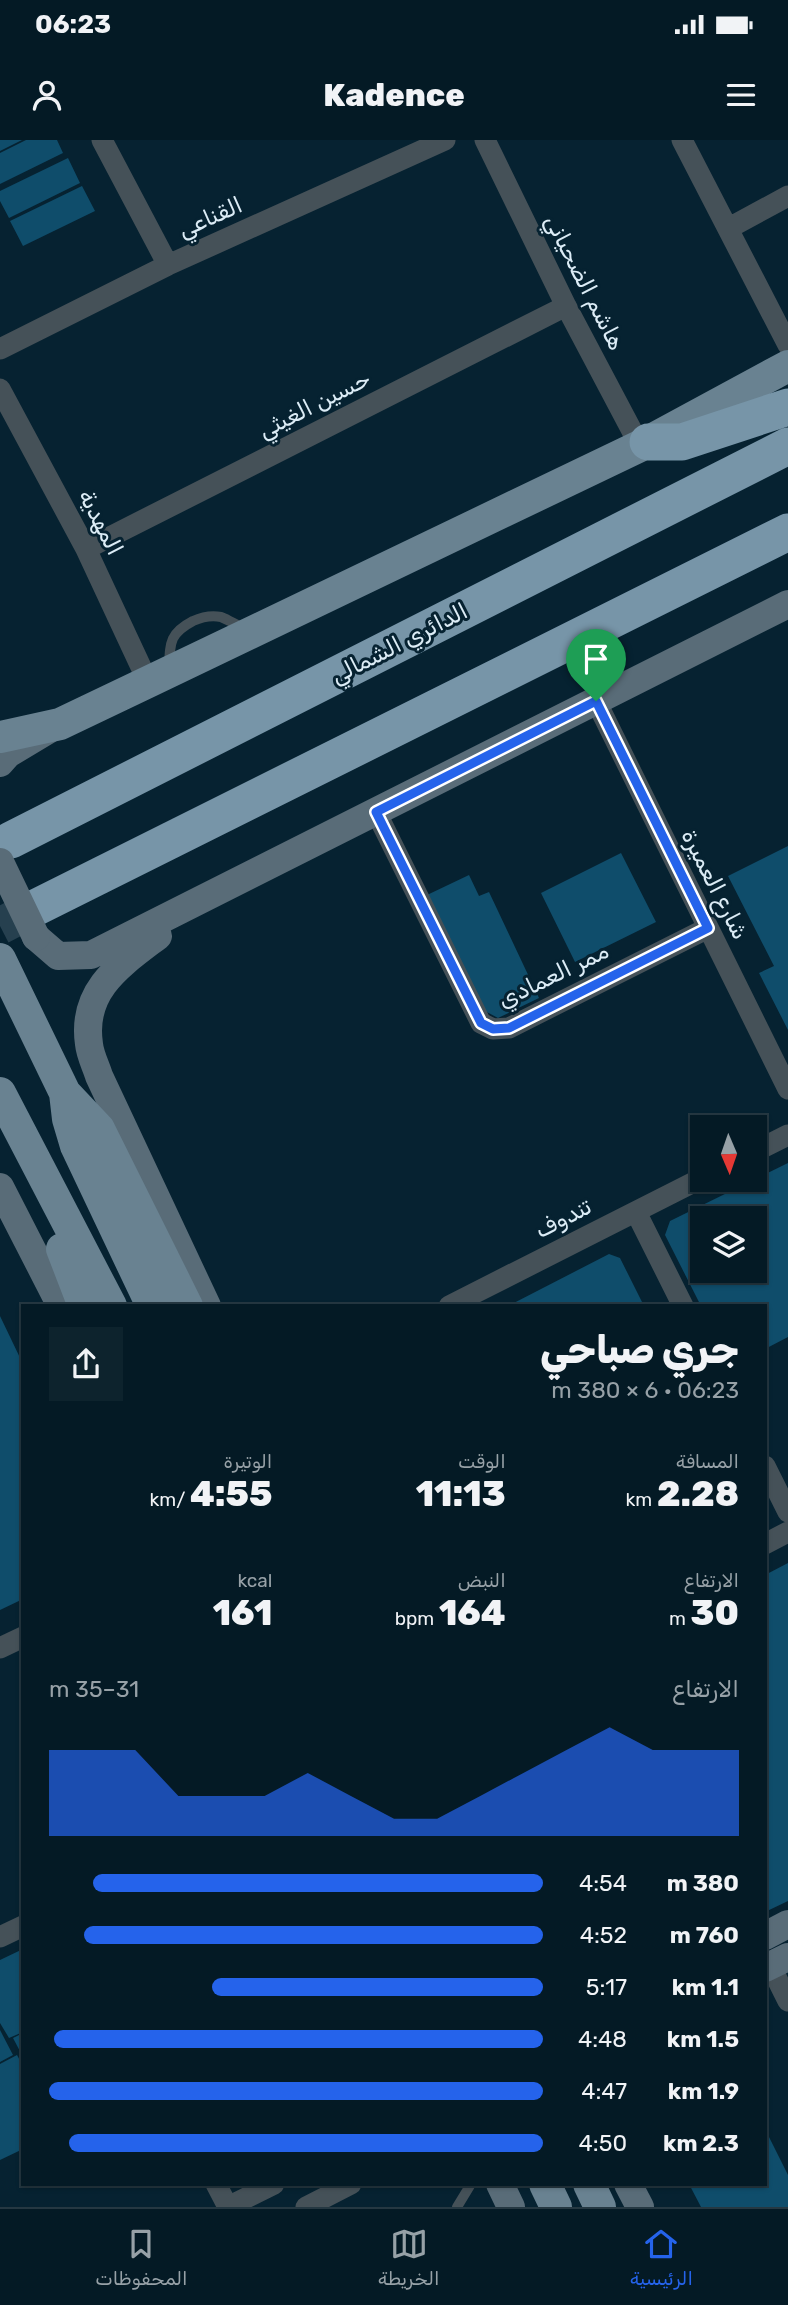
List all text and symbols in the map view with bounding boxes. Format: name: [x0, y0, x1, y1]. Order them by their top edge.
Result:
text: 06:23: [35, 9, 111, 40]
icon: person: [28, 76, 66, 114]
text: Kadence: [323, 76, 465, 114]
icon: menu: [722, 76, 760, 114]
street label: القناعي: [173, 190, 248, 246]
street label: هاشم الضحياني: [536, 209, 631, 356]
street label: حسين الغيثي: [253, 364, 376, 447]
street label: المهدية: [73, 484, 129, 560]
street label: الدائري الشمالي: [326, 597, 473, 692]
pin: [566, 629, 626, 701]
icon: arrive: [577, 640, 615, 678]
street label: شارع العميرة: [673, 824, 755, 945]
street label: ممر العمادي: [493, 936, 614, 1017]
north arrow: [690, 1115, 766, 1192]
map controls: [690, 1115, 767, 1283]
street label: تندوف: [530, 1192, 596, 1244]
button: layers: [690, 1206, 767, 1283]
button: share: [49, 1327, 123, 1401]
text: جري صباحي: [540, 1327, 739, 1373]
text: 06:23 · 6 × 380 m: [551, 1376, 739, 1404]
text: الوتيرة: [223, 1450, 272, 1473]
text: الوقت: [458, 1450, 506, 1473]
text: المسافة: [676, 1450, 739, 1473]
text: 4:55: [190, 1473, 272, 1515]
text: 11:13: [416, 1473, 506, 1515]
text: 2.28: [657, 1473, 739, 1515]
text: /km: [149, 1488, 190, 1511]
text: km: [626, 1488, 657, 1511]
text: kcal: [237, 1569, 272, 1592]
text: النبض: [458, 1569, 506, 1592]
text: الارتفاع: [684, 1569, 739, 1592]
text: 161: [213, 1592, 272, 1634]
text: 164: [439, 1592, 506, 1634]
text: 30: [691, 1592, 739, 1634]
text: bpm: [395, 1607, 439, 1630]
text: m: [669, 1607, 691, 1630]
text: 31–35 m: [49, 1675, 139, 1703]
text: الارتفاع: [673, 1675, 739, 1703]
text: 4:54: [579, 1869, 627, 1897]
text: 380 m: [667, 1869, 739, 1897]
text: 4:52: [580, 1921, 627, 1949]
text: 760 m: [670, 1921, 739, 1949]
text: 5:17: [586, 1973, 627, 2001]
text: 1.1 km: [672, 1973, 739, 2001]
text: 4:48: [578, 2025, 627, 2053]
text: 1.5 km: [667, 2025, 739, 2053]
text: 4:47: [581, 2077, 627, 2105]
text: 1.9 km: [668, 2077, 739, 2105]
text: 4:50: [579, 2129, 627, 2157]
text: 2.3 km: [663, 2129, 739, 2157]
tab: المحفوظات: [95, 2225, 187, 2290]
tab: الخريطة: [378, 2225, 440, 2290]
tab: الرئيسية: [630, 2225, 693, 2290]

